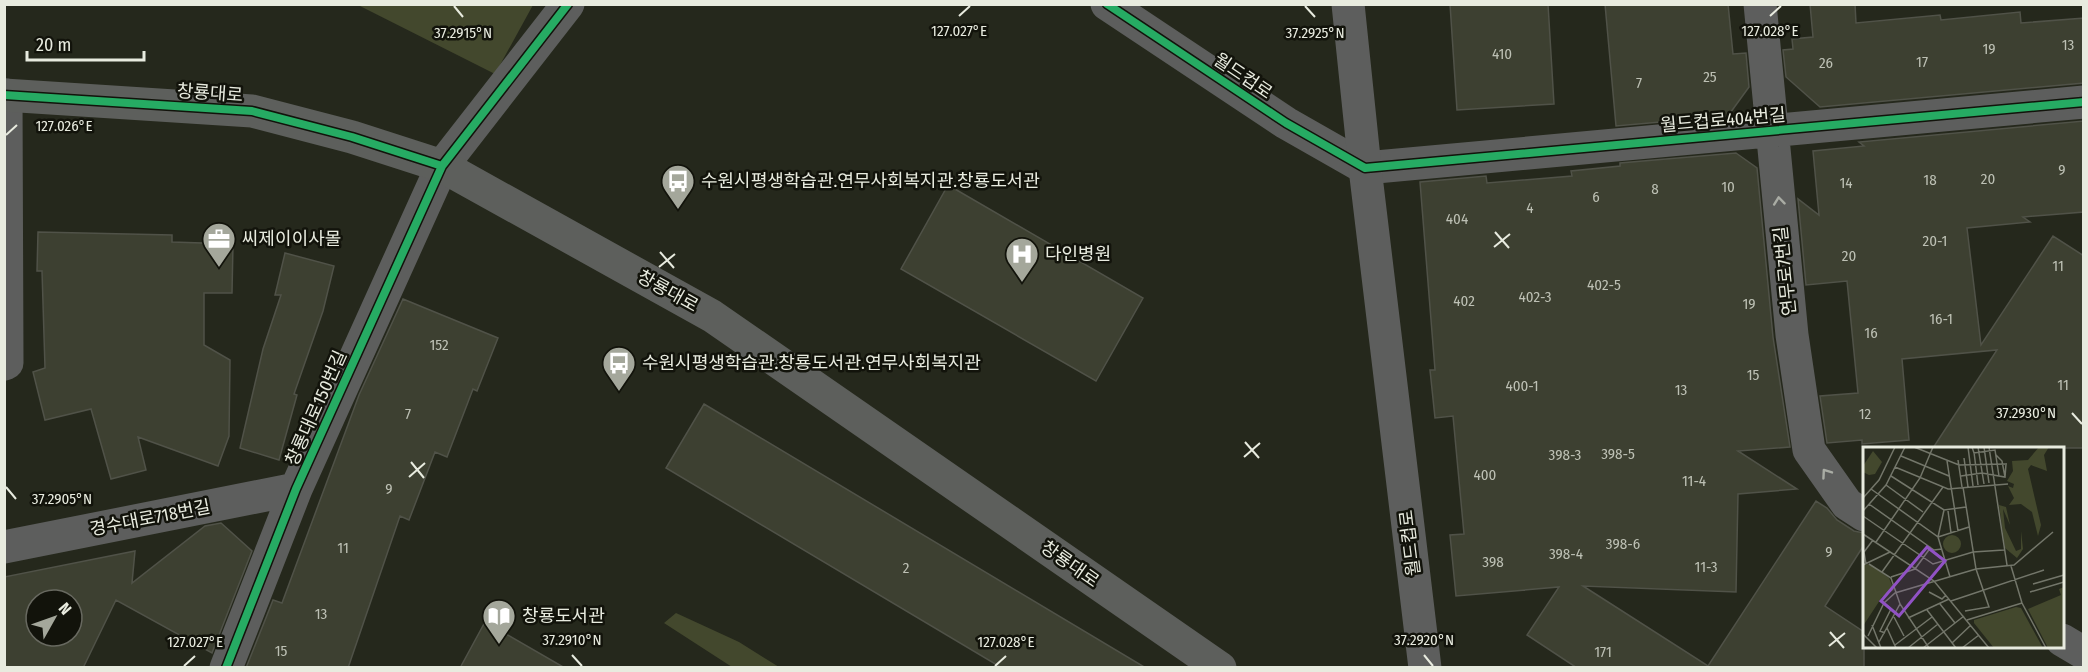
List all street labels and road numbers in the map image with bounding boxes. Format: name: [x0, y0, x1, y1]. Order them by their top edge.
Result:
street label: 월드컵로: [1209, 48, 1277, 104]
street label: 창룡대로: [176, 80, 244, 106]
street label: 월드컵로404번길: [1659, 104, 1787, 136]
street label: 연무로7번길: [1769, 225, 1801, 317]
street label: 창룡대로: [634, 265, 702, 317]
street label: 창룡대로150번길: [281, 347, 351, 469]
street label: 경수대로718번길: [88, 496, 212, 540]
street label: 월드컵로: [1395, 509, 1425, 577]
street label: 창룡대로: [1037, 536, 1103, 592]

